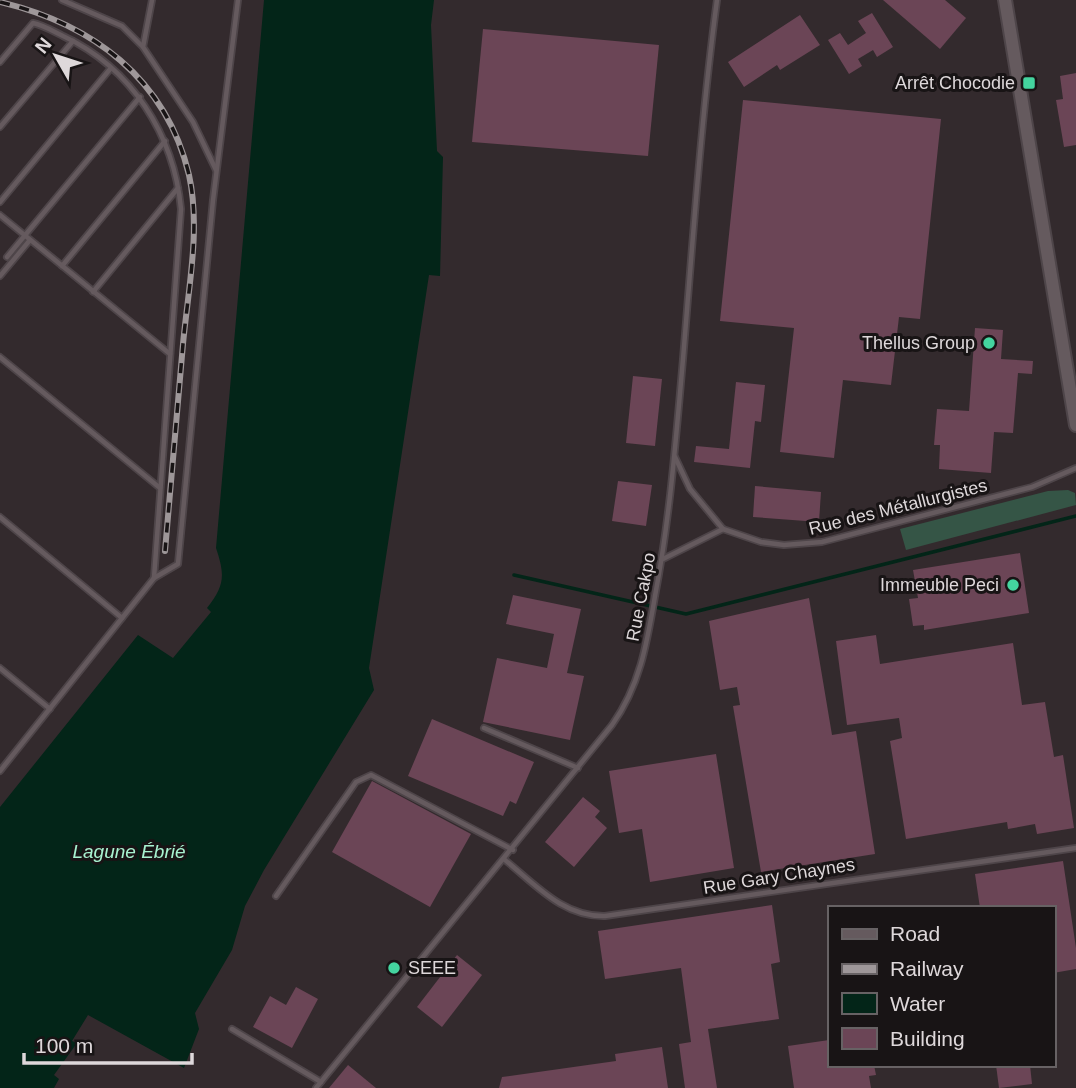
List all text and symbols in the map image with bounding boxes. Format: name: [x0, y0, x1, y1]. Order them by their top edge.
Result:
north arrow: [21, 21, 91, 91]
text: N: [31, 34, 56, 58]
place label: Arrêt Chocodie: [895, 73, 1015, 93]
marker: Arrêt Chocodie: [1021, 75, 1037, 91]
place label: Thellus Group: [862, 333, 975, 353]
marker: Thellus Group: [981, 335, 997, 351]
street label: Rue des Métallurgistes: [807, 475, 989, 539]
street label: Rue Cakpo: [623, 551, 659, 643]
place label: Immeuble Peci: [880, 575, 999, 595]
marker: Immeuble Peci: [1005, 577, 1021, 593]
water label: Lagune Ébrié: [72, 841, 186, 862]
street label: Rue Gary Chaynes: [702, 854, 856, 898]
legend: [828, 906, 1055, 1067]
text: Road: [890, 922, 940, 945]
text: Railway: [890, 957, 964, 980]
place label: SEEE: [408, 958, 456, 978]
marker: SEEE: [386, 960, 402, 976]
text: Water: [890, 992, 945, 1015]
scale bar: [24, 1021, 192, 1066]
text: Building: [890, 1027, 965, 1050]
text: 100 m: [35, 1034, 93, 1057]

